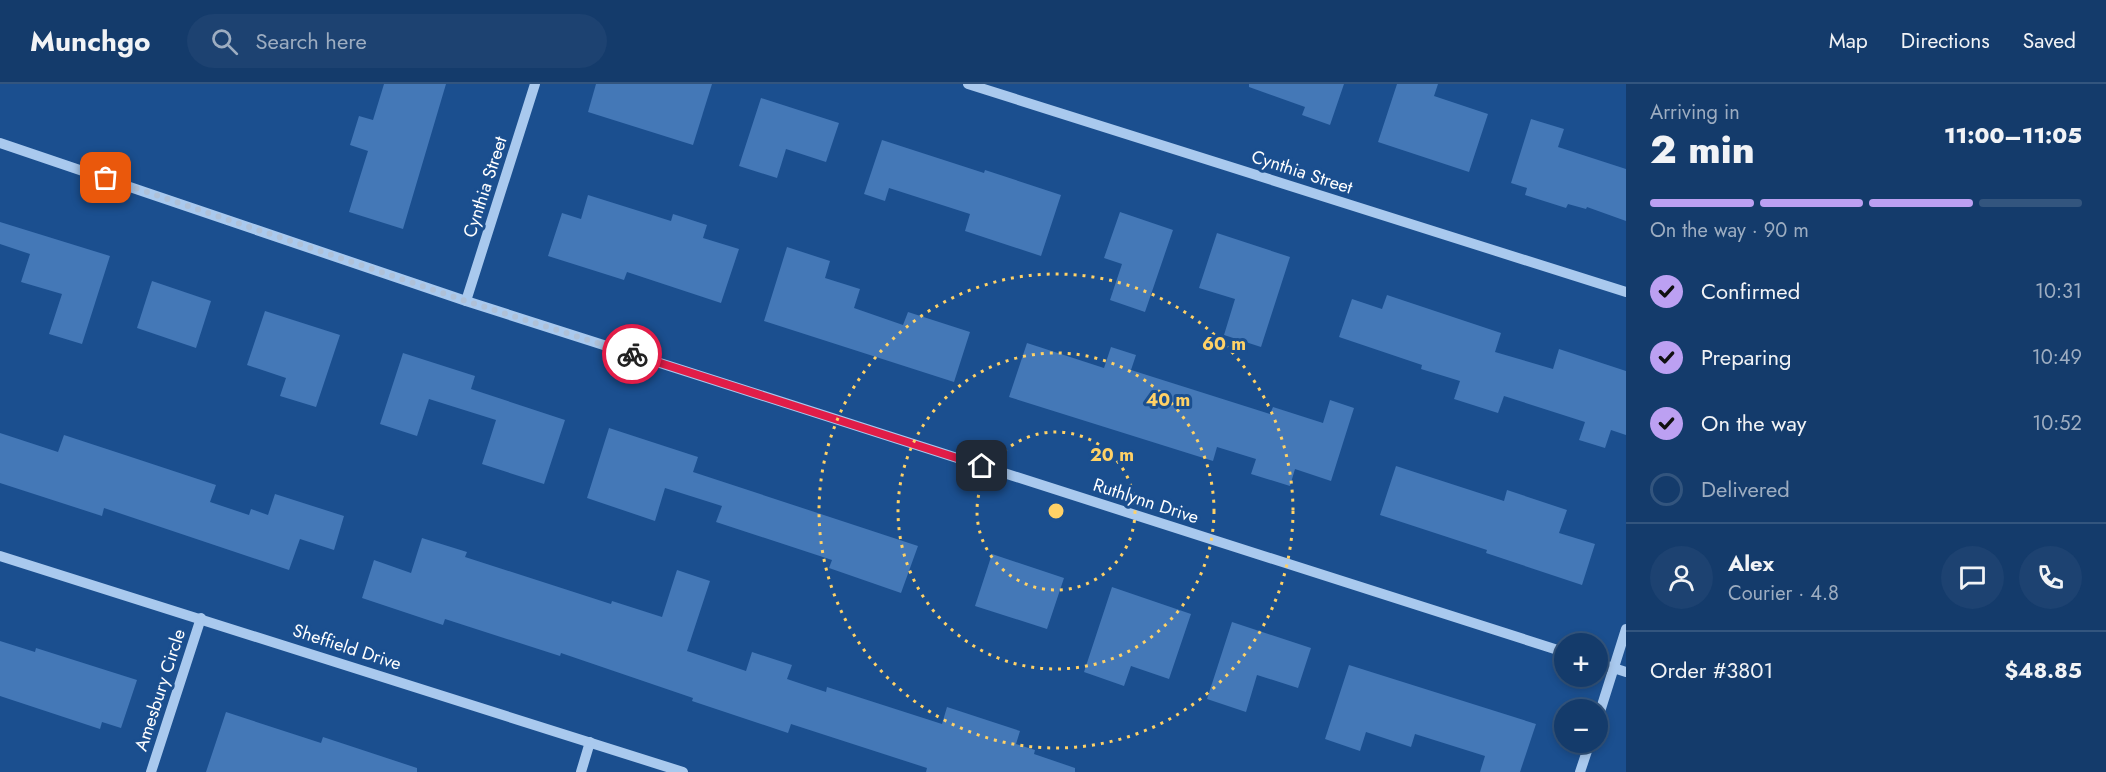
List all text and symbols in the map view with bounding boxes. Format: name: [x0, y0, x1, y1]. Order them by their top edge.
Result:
search box: [187, 14, 607, 68]
text: Munchgo: [30, 21, 151, 62]
icon: search: [208, 25, 241, 58]
text: Search here: [256, 25, 367, 57]
text: Map: [1829, 26, 1868, 56]
text: Directions: [1901, 26, 1990, 56]
text: Saved: [2023, 26, 2076, 56]
text: Arriving in: [1650, 98, 1740, 127]
text: 11:00–11:05: [1944, 119, 2082, 151]
text: 2 min: [1650, 121, 1755, 178]
street label: Cynthia Street: [456, 132, 514, 241]
street label: Cynthia Street: [1248, 143, 1357, 201]
pin: [80, 152, 131, 203]
icon: bag: [89, 161, 122, 194]
text: On the way · 90 m: [1650, 216, 1809, 245]
icon: check: [1650, 275, 1683, 308]
text: Confirmed: [1701, 275, 1800, 307]
text: 10:31: [2035, 277, 2082, 306]
courier: [602, 324, 662, 384]
text: 60 m: [1202, 331, 1246, 357]
icon: bike: [616, 338, 649, 371]
icon: check: [1650, 341, 1683, 374]
text: Preparing: [1701, 341, 1792, 373]
text: 10:49: [2032, 343, 2082, 372]
text: 40 m: [1146, 387, 1190, 413]
icon: check: [1650, 407, 1683, 440]
text: On the way: [1701, 407, 1806, 439]
text: 10:52: [2032, 409, 2082, 438]
pin: [956, 440, 1007, 491]
text: 20 m: [1090, 442, 1134, 468]
icon: home: [965, 449, 998, 482]
street label: Ruthlynn Drive: [1090, 472, 1202, 530]
text: Delivered: [1701, 473, 1790, 505]
centre of rings: [1046, 501, 1066, 521]
button: person: [1650, 546, 1713, 609]
button: chat: [1941, 546, 2004, 609]
button: phone: [2019, 546, 2082, 609]
text: Alex: [1728, 547, 1774, 579]
text: Courier · 4.8: [1728, 579, 1839, 608]
street label: Sheffield Drive: [289, 617, 405, 677]
street label: Amesbury Circle: [128, 626, 192, 754]
map controls: [1554, 633, 1608, 753]
button: +: [1554, 633, 1608, 687]
text: Order #3801: [1650, 654, 1773, 686]
text: $48.85: [2004, 654, 2082, 686]
button: −: [1554, 699, 1608, 753]

